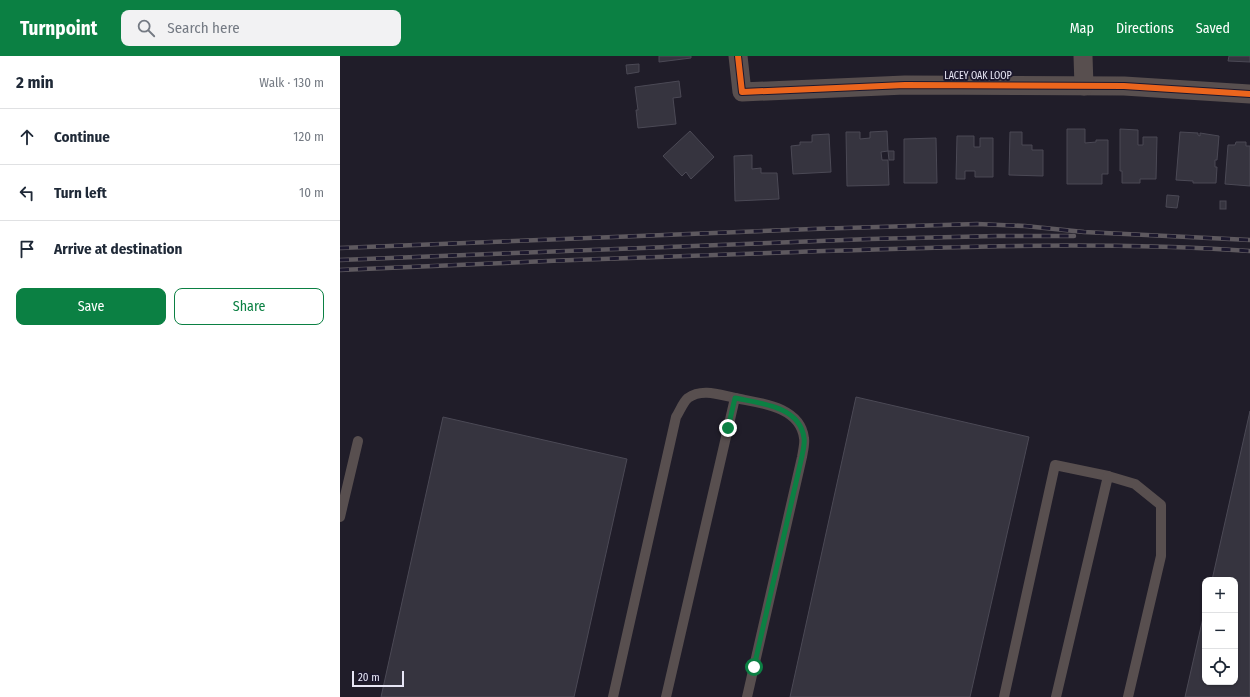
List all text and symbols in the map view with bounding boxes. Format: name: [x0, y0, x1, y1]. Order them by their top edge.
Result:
search box: [121, 10, 401, 46]
text: Turnpoint: [20, 17, 97, 40]
icon: search: [135, 17, 157, 39]
text: Search here: [167, 19, 240, 37]
text: Map: [1070, 20, 1094, 37]
text: Directions: [1116, 20, 1174, 37]
text: Saved: [1196, 20, 1230, 37]
street label: LACEY OAK LOOP: [944, 70, 1012, 82]
text: 2 min: [16, 72, 54, 93]
text: Walk · 130 m: [259, 75, 324, 90]
icon: ahead: [16, 126, 38, 148]
text: Continue: [54, 128, 110, 146]
text: 120 m: [293, 129, 324, 144]
icon: left: [16, 182, 38, 204]
text: Turn left: [54, 184, 107, 202]
text: 10 m: [299, 185, 324, 200]
icon: arrive: [16, 238, 38, 260]
text: Arrive at destination: [54, 240, 182, 258]
button: Save: [16, 288, 166, 325]
button: Share: [174, 288, 324, 325]
route end: [719, 419, 737, 437]
map controls: [1202, 577, 1238, 685]
button: +: [1202, 577, 1238, 613]
button: −: [1202, 613, 1238, 649]
button: locate: [1202, 649, 1238, 685]
route start: [745, 658, 763, 676]
scale bar: [352, 669, 404, 688]
text: 20 m: [358, 671, 380, 684]

